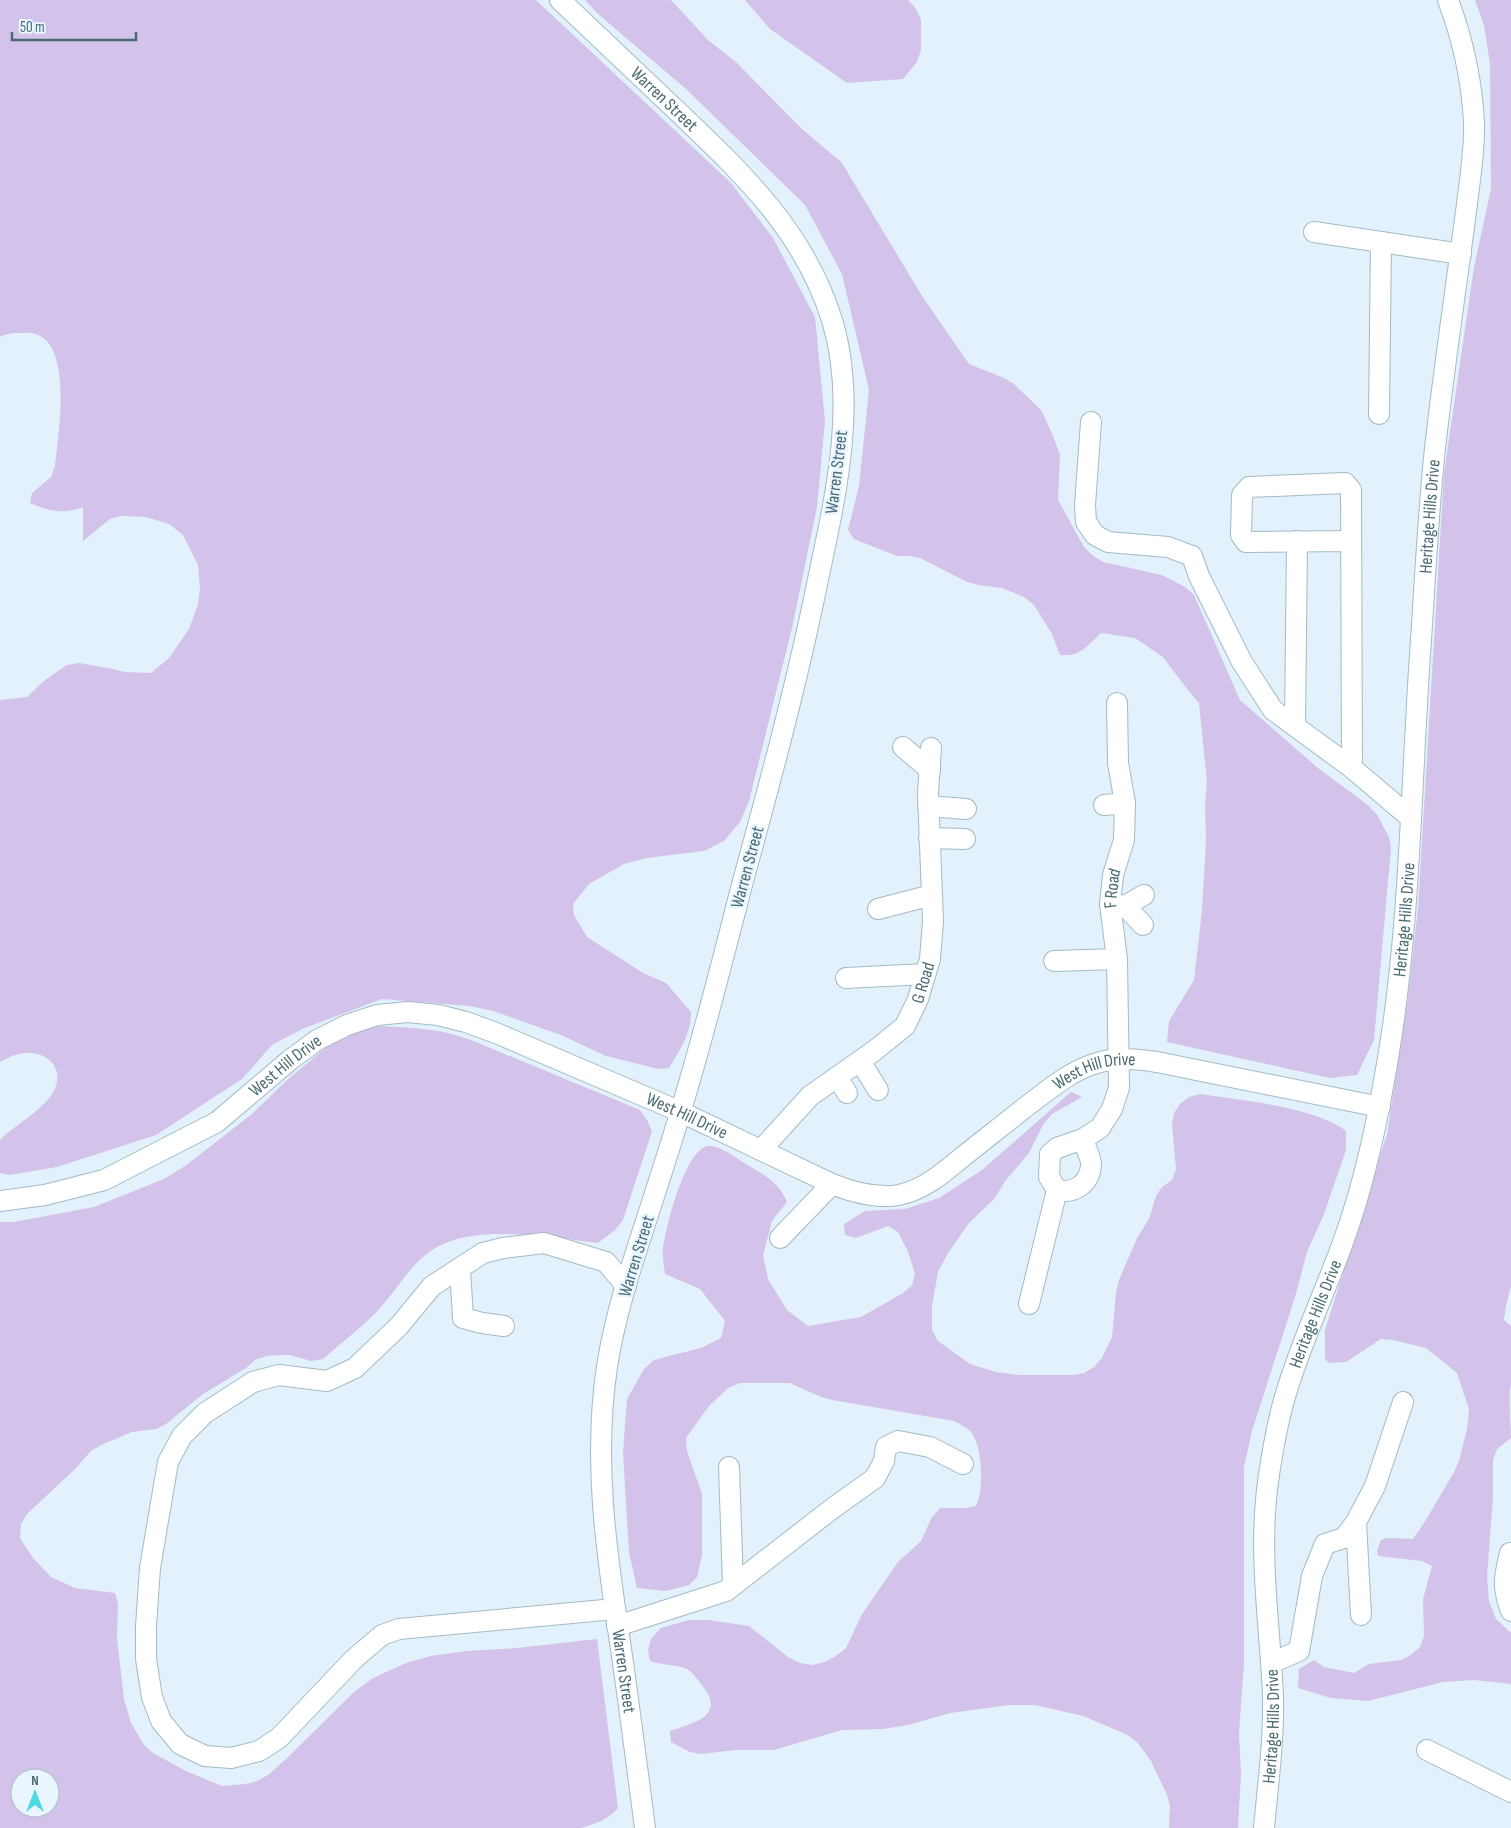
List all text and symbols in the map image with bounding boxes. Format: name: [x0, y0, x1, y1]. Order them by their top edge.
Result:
scale bar: [12, 10, 136, 42]
text: 50 m: [20, 18, 45, 37]
street label: Warren Street: [626, 63, 702, 136]
street label: Warren Street: [821, 429, 852, 515]
street label: Heritage Hills Drive: [1415, 459, 1445, 574]
street label: Warren Street: [726, 823, 769, 910]
street label: Heritage Hills Drive: [1389, 862, 1420, 978]
street label: F Road: [1100, 866, 1125, 909]
street label: G Road: [907, 960, 939, 1006]
street label: West Hill Drive: [245, 1030, 326, 1101]
street label: West Hill Drive: [1049, 1049, 1136, 1094]
street label: West Hill Drive: [643, 1088, 731, 1144]
street label: Warren Street: [614, 1212, 659, 1299]
street label: Heritage Hills Drive: [1285, 1257, 1346, 1371]
street label: Warren Street: [607, 1628, 640, 1715]
street label: Heritage Hills Drive: [1258, 1668, 1284, 1785]
north arrow: [10, 1768, 60, 1818]
text: N: [31, 1772, 39, 1789]

